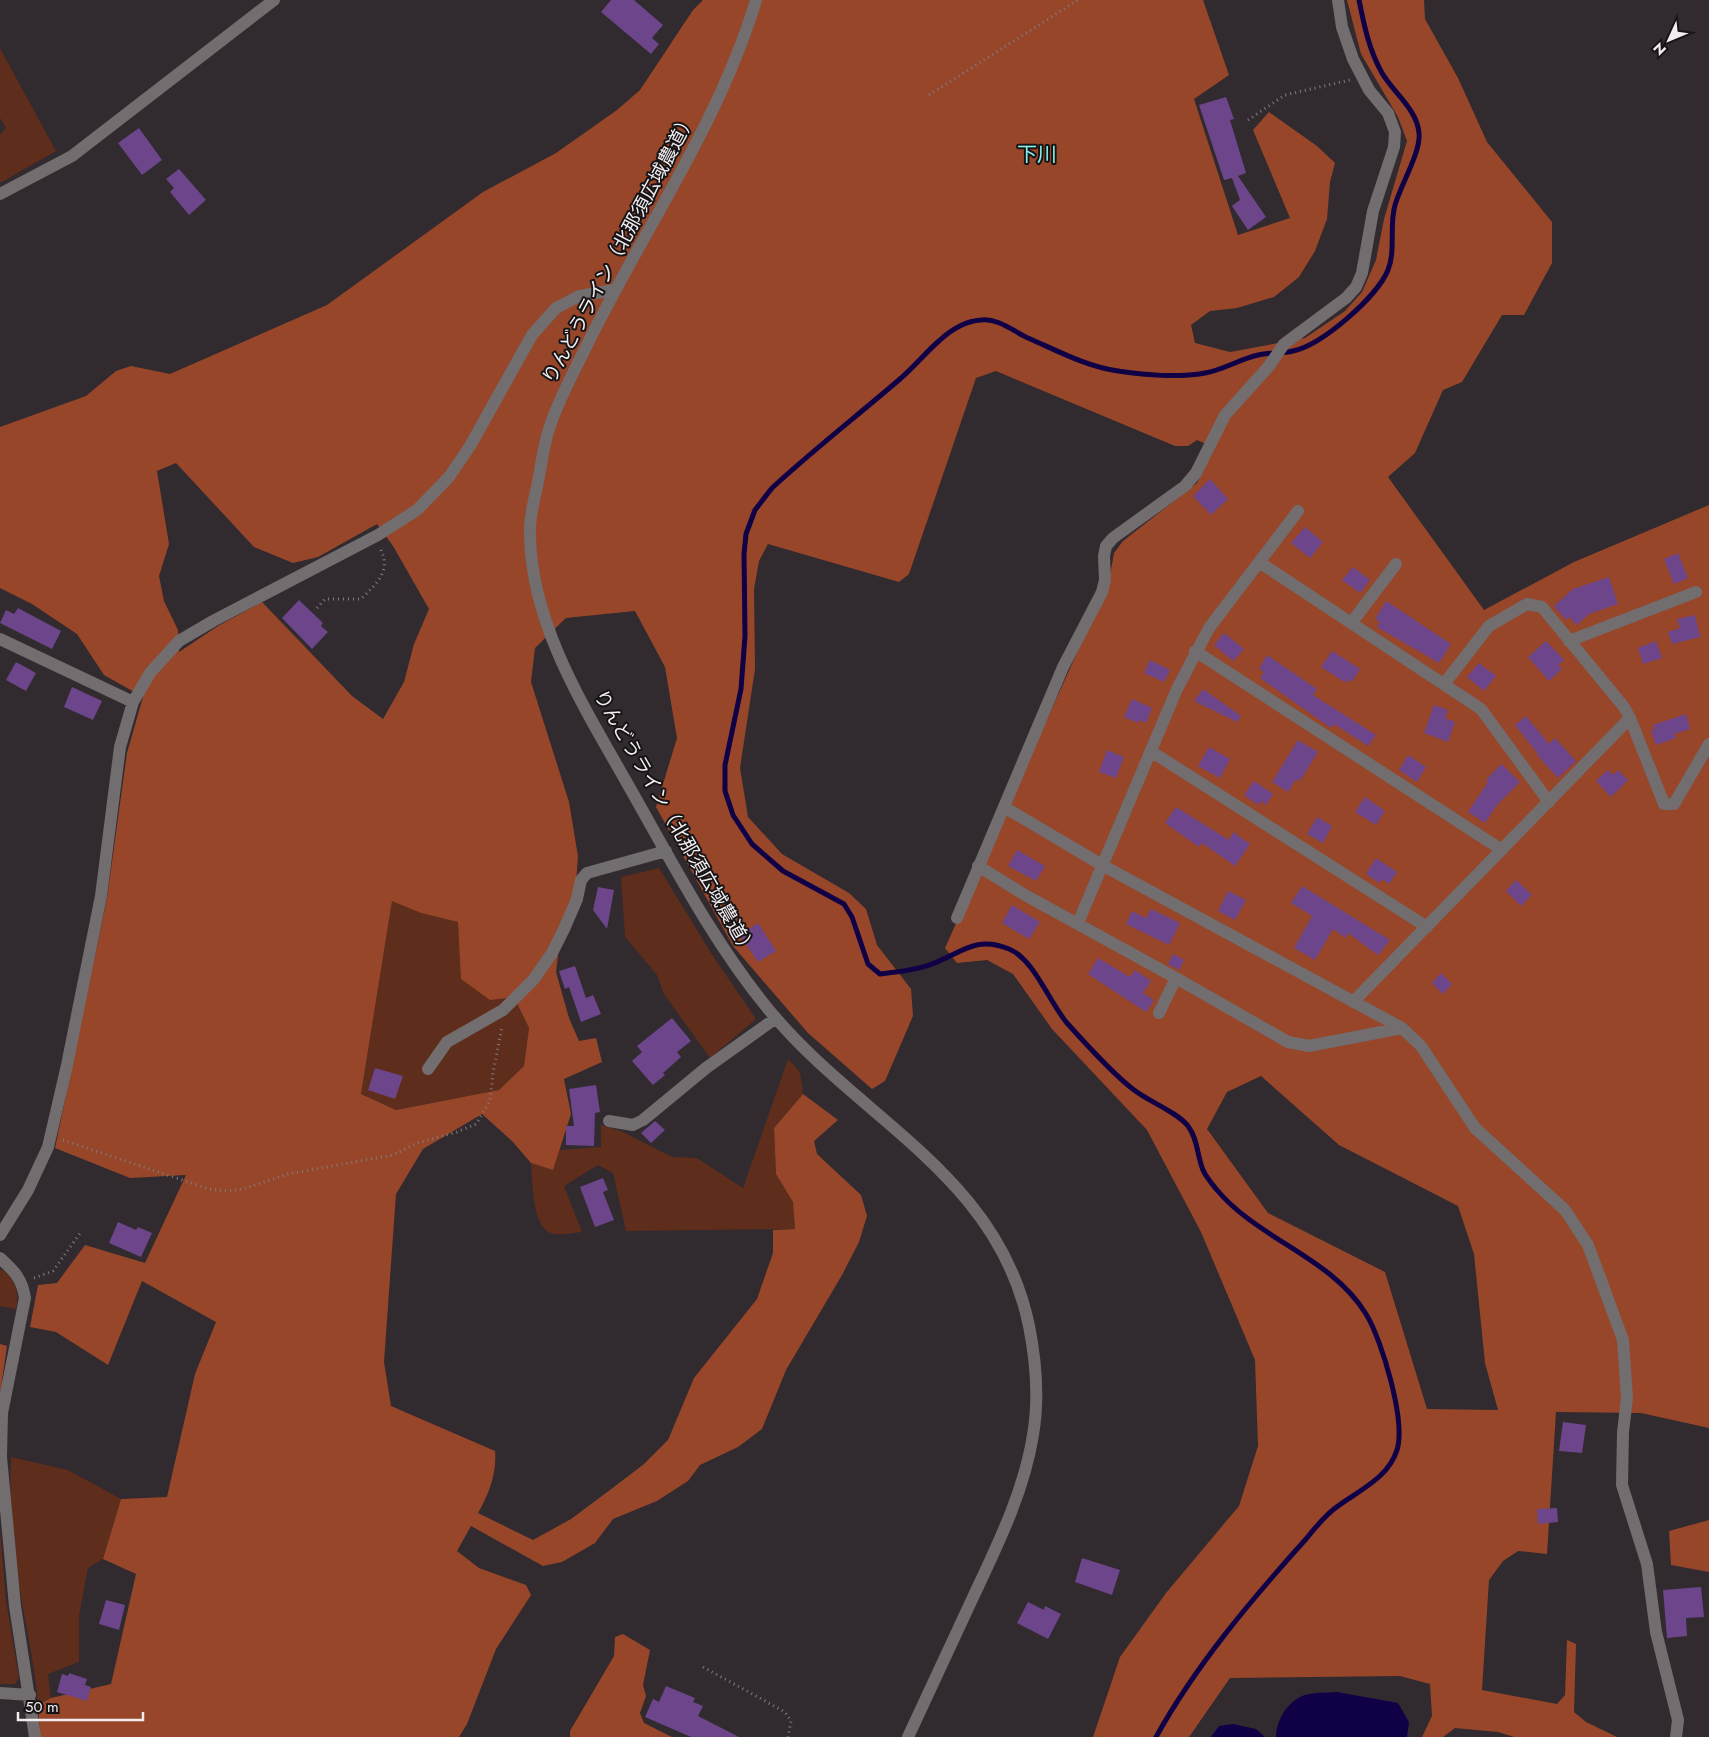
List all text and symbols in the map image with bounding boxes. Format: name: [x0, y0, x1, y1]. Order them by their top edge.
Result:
north arrow: [1644, 15, 1694, 65]
text: N: [1649, 38, 1671, 60]
street label: りんどうライン（北那須広域農道）: [536, 108, 702, 388]
district label: 下川: [1017, 140, 1057, 169]
street label: りんどうライン（北那須広域農道）: [587, 685, 763, 961]
scale bar: [18, 1690, 142, 1722]
text: 50 m: [25, 1696, 59, 1718]

